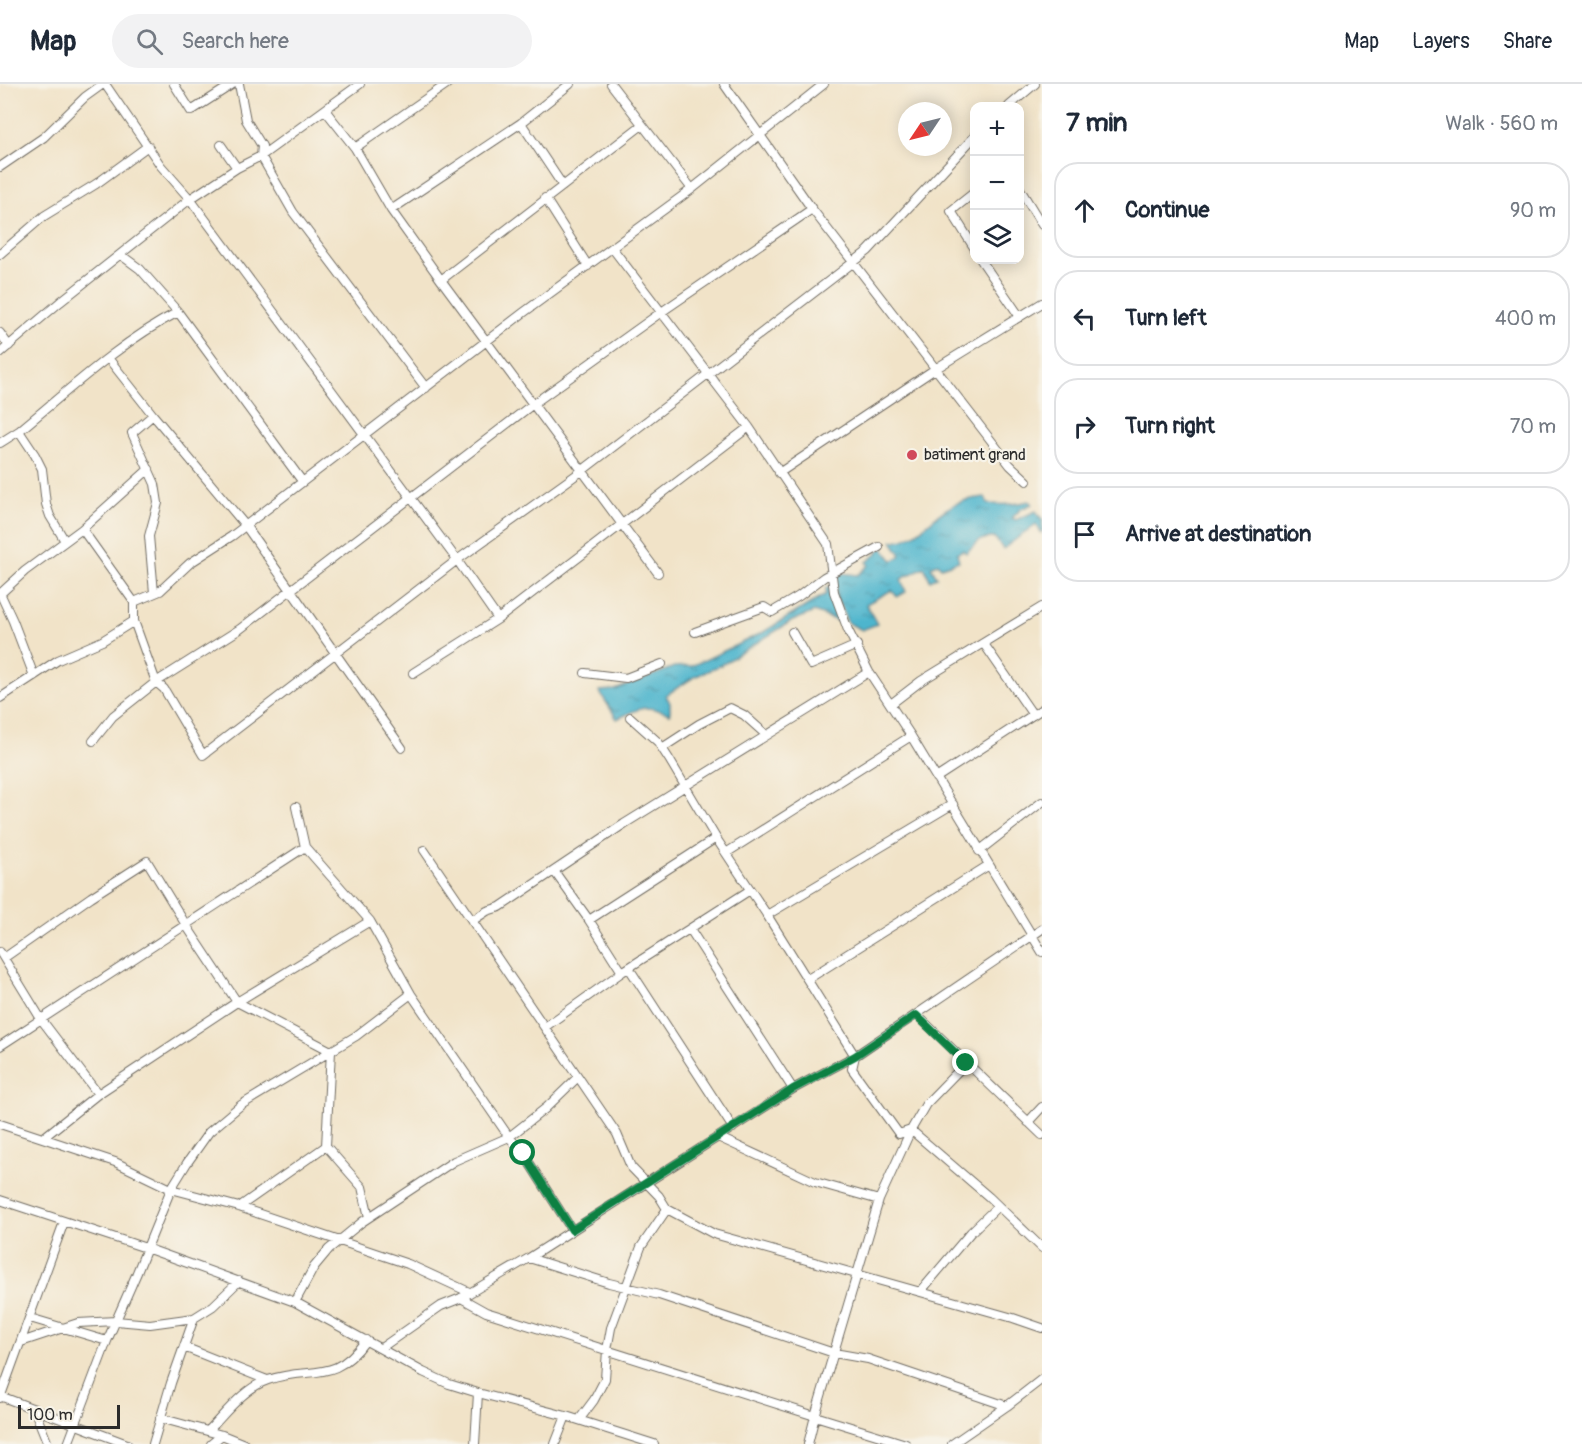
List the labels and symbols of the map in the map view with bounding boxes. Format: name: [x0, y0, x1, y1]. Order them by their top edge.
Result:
north arrow: [898, 102, 952, 156]
place label: batiment grand: [924, 445, 1026, 465]
marker: batiment grand: [905, 448, 919, 462]
route end: [952, 1049, 978, 1075]
route start: [509, 1139, 535, 1165]
scale bar: [18, 1402, 120, 1430]

